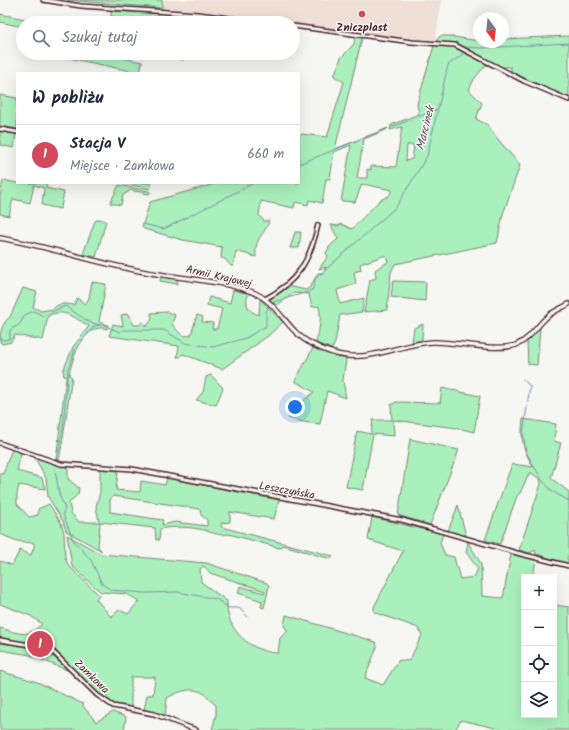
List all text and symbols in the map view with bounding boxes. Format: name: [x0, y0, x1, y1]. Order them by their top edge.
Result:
marker: Zniczplast: [357, 9, 367, 19]
north arrow: [473, 12, 509, 48]
search box: [16, 16, 300, 60]
place label: Zniczplast: [336, 19, 389, 37]
text: Szukaj tutaj: [62, 26, 137, 50]
icon: search: [30, 27, 52, 49]
text: W pobliżu: [32, 85, 103, 112]
water label: Marcinek: [411, 102, 441, 152]
text: Stacja V: [70, 132, 125, 156]
text: 1: [43, 144, 47, 165]
text: 660 m: [247, 144, 284, 165]
text: Miejsce · Zamkowa: [70, 156, 175, 177]
street label: Armii Krajowej: [184, 261, 255, 294]
your location: [285, 397, 305, 417]
street label: Leszczyńska: [258, 477, 316, 505]
map controls: [521, 574, 557, 718]
button: +: [521, 574, 557, 610]
button: −: [521, 610, 557, 646]
pin: 1: [27, 629, 53, 659]
button: locate: [521, 646, 557, 682]
street label: Zamkowa: [69, 655, 113, 698]
button: layers: [521, 682, 557, 718]

